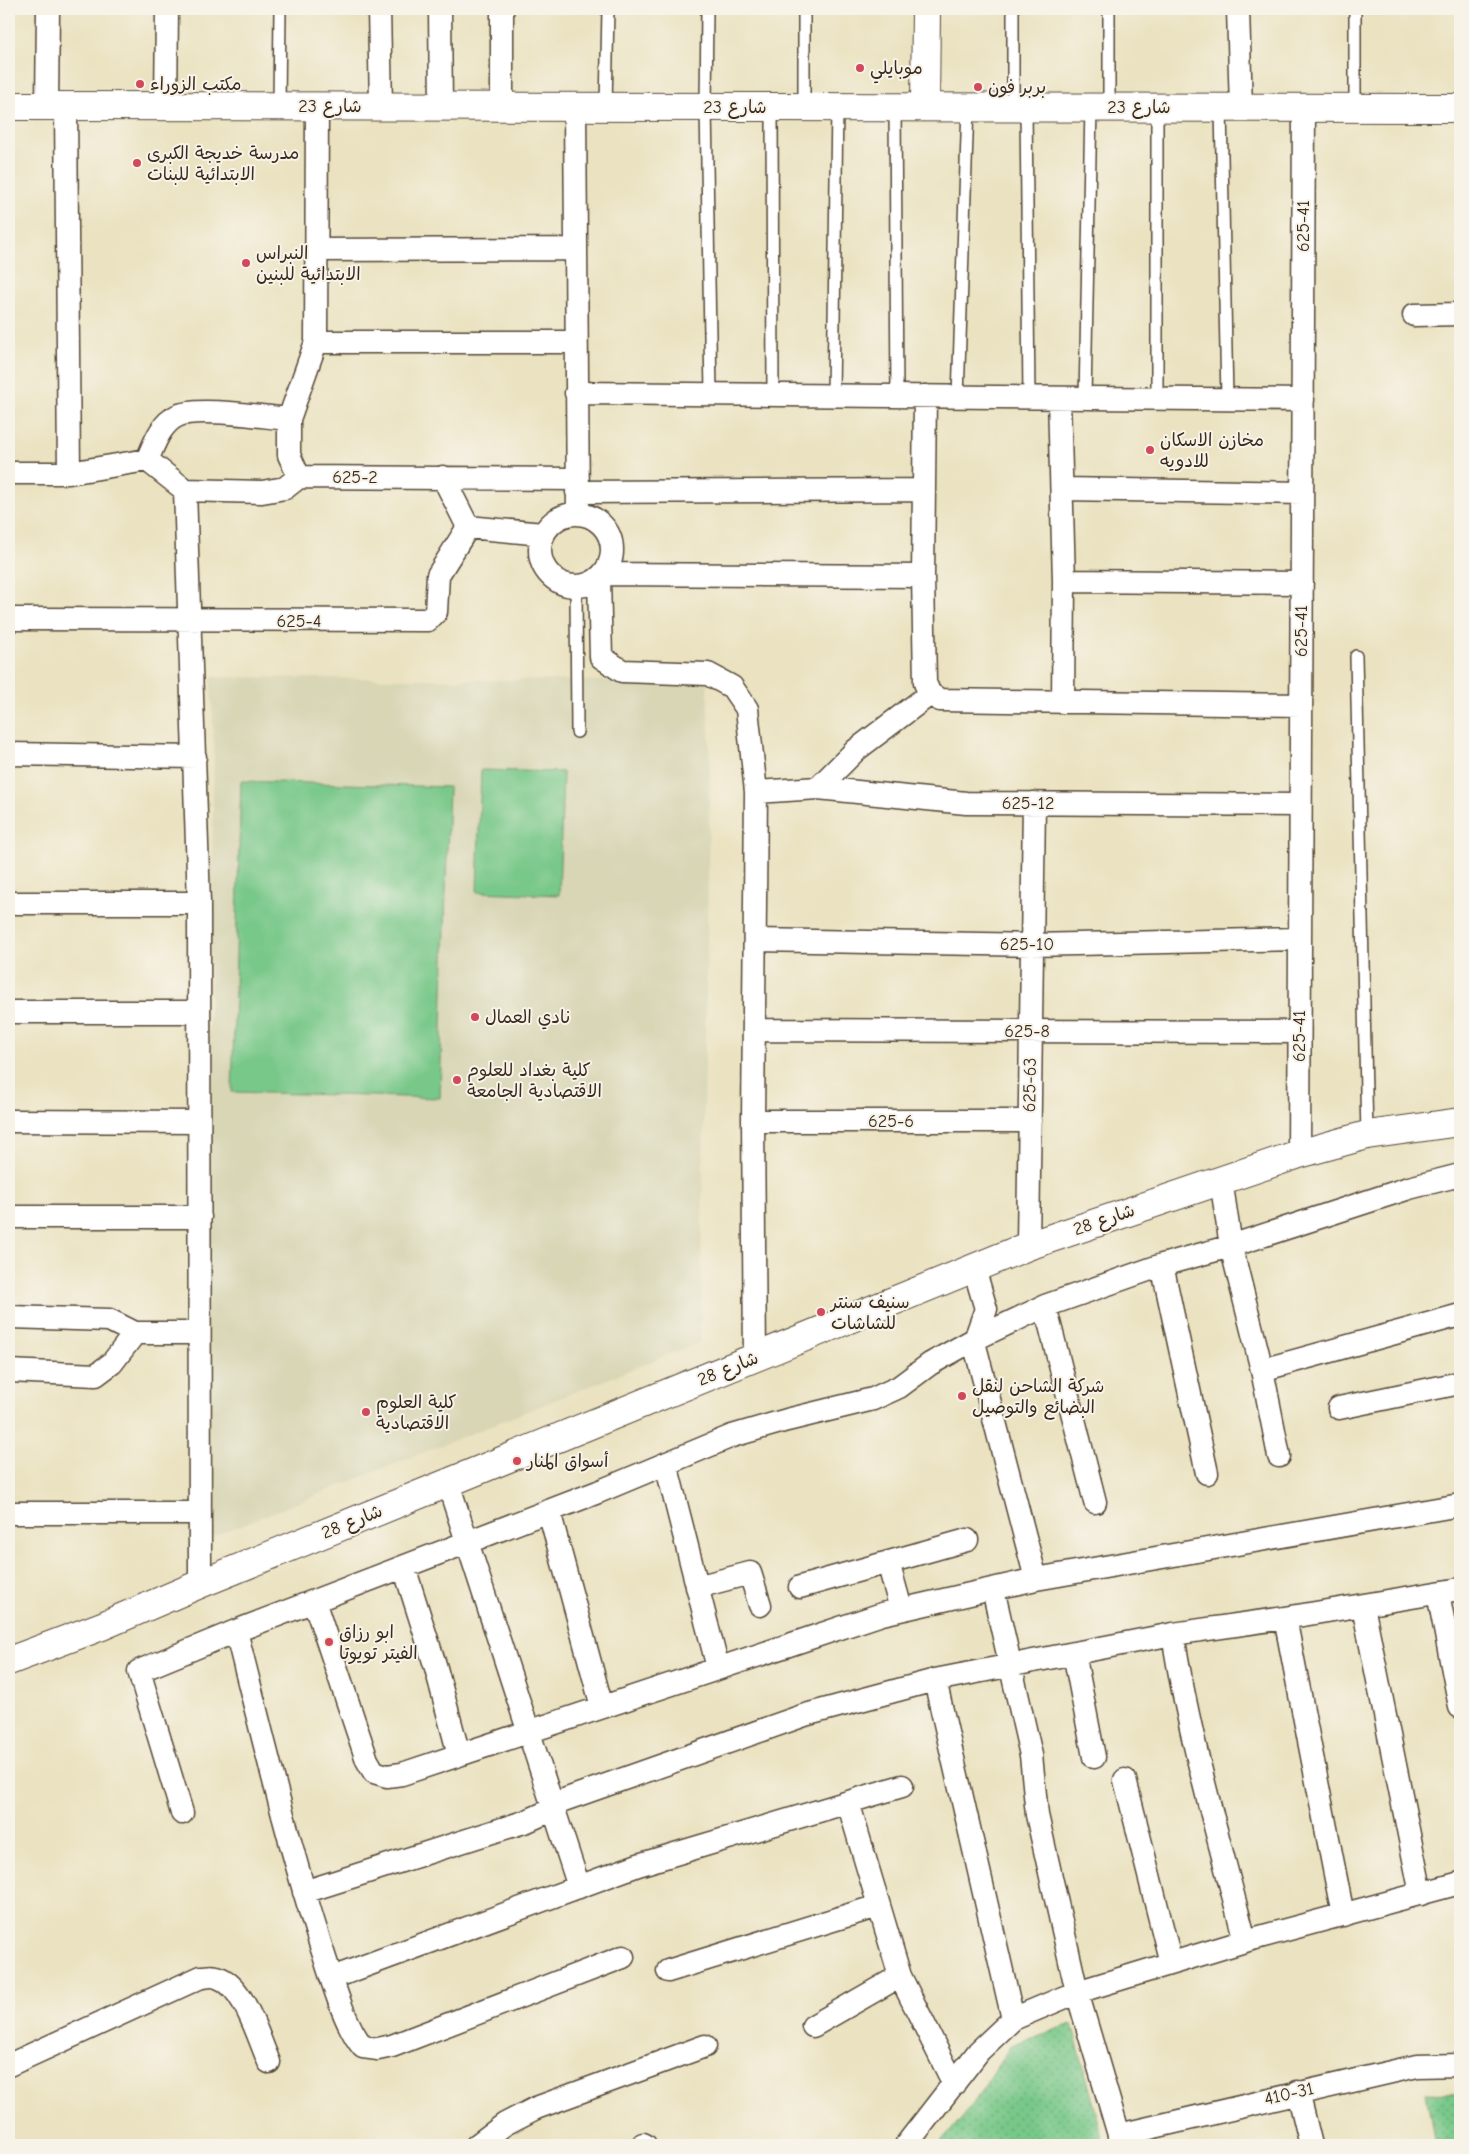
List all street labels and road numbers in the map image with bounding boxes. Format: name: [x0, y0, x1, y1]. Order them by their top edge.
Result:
street label: شارع 23: [298, 96, 362, 118]
street label: شارع 23: [703, 97, 767, 119]
street label: شارع 23: [1107, 97, 1171, 119]
street label: 625-41: [1293, 200, 1314, 252]
street label: 625-2: [332, 467, 378, 488]
street label: 625-41: [1291, 605, 1312, 657]
street label: 625-4: [277, 611, 321, 632]
street label: 625-12: [1002, 793, 1054, 814]
street label: 625-10: [1000, 934, 1054, 955]
street label: 625-41: [1289, 1010, 1310, 1062]
street label: 625-8: [1004, 1021, 1050, 1042]
street label: 625-63: [1019, 1057, 1041, 1113]
street label: 625-6: [868, 1111, 914, 1132]
street label: شارع 28: [1070, 1200, 1138, 1241]
street label: شارع 28: [695, 1347, 762, 1392]
street label: شارع 28: [319, 1500, 386, 1545]
street label: 410-31: [1262, 2078, 1316, 2110]

